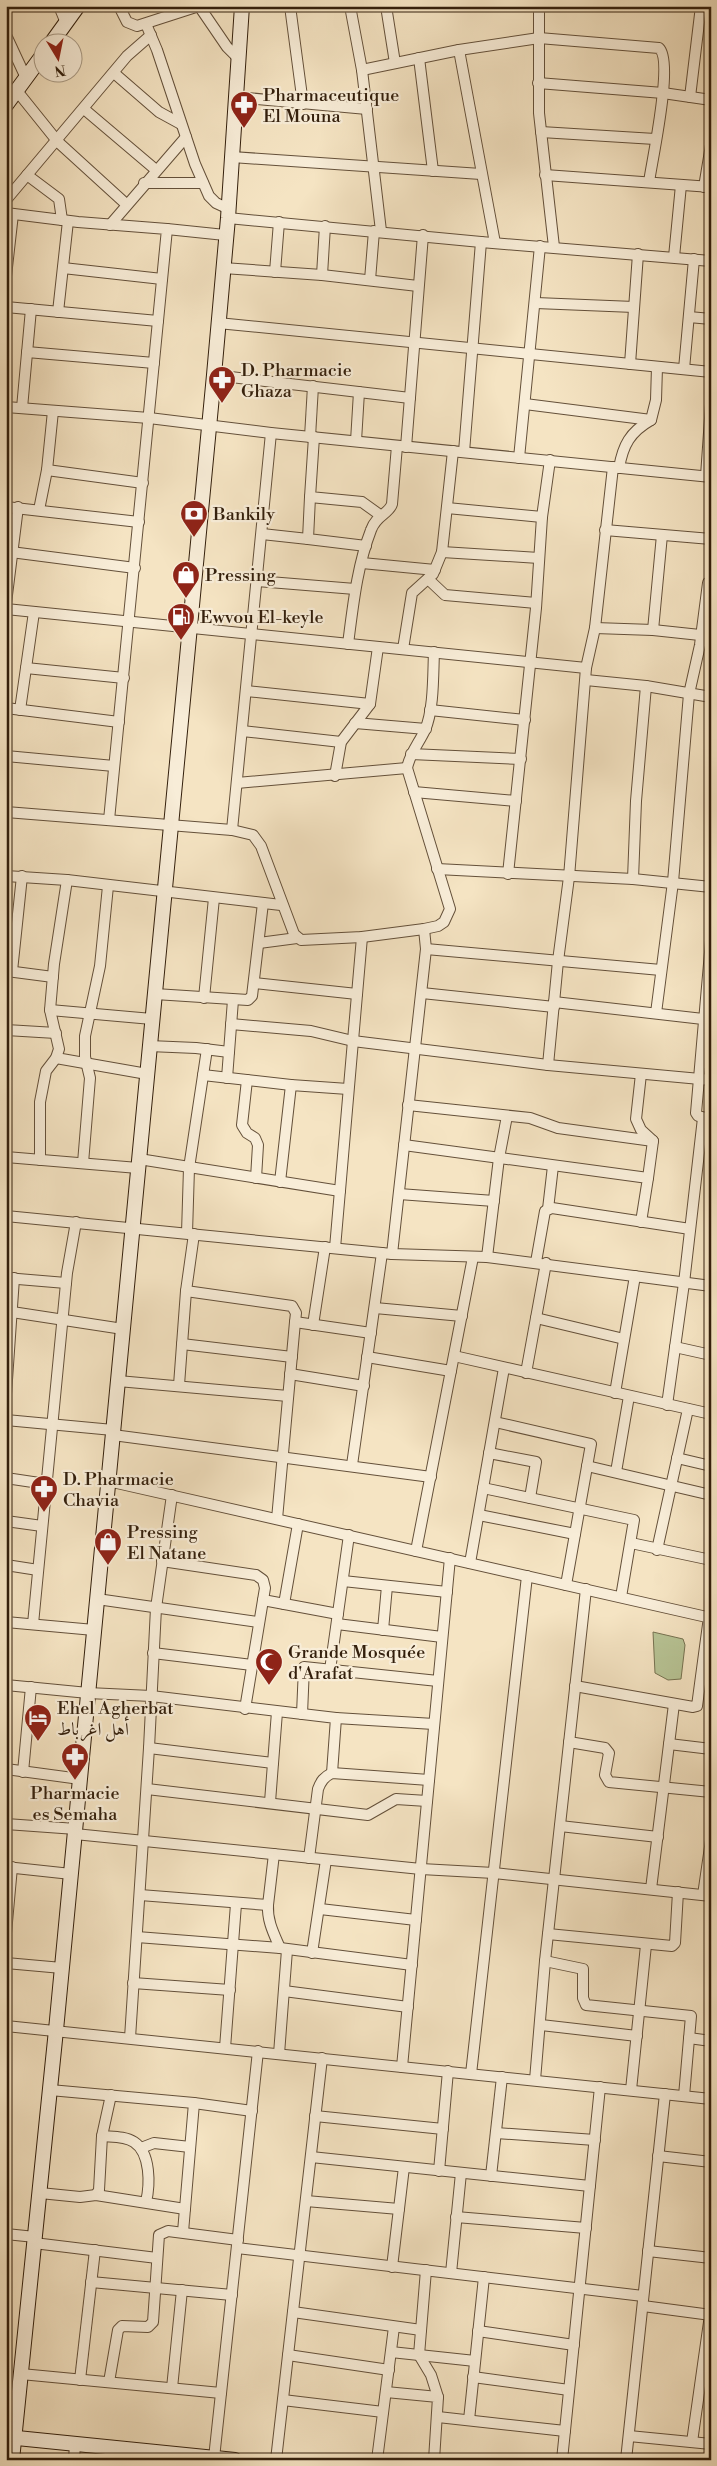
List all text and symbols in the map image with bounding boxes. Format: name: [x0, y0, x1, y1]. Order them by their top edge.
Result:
north arrow: [32, 32, 82, 82]
text: N: [53, 60, 67, 80]
place label: Pharmaceutique El Mouna: [263, 84, 399, 128]
pharmacy icon: Pharmaceutique El Mouna: [229, 90, 259, 129]
place label: D. Pharmacie Ghaza: [241, 359, 352, 403]
pharmacy icon: D. Pharmacie Ghaza: [207, 365, 237, 404]
bank icon: Bankily: [179, 499, 209, 538]
place label: Bankily: [212, 503, 275, 526]
shop icon: Pressing: [171, 560, 201, 599]
place label: Pressing: [205, 564, 276, 587]
fuel station icon: Ewvou El-keyle: [166, 602, 196, 641]
place label: Ewvou El-keyle: [200, 606, 324, 629]
place label: D. Pharmacie Chavia: [63, 1468, 174, 1512]
pharmacy icon: D. Pharmacie Chavia: [29, 1474, 59, 1513]
place label: Pressing El Natane: [127, 1521, 206, 1565]
shop icon: Pressing El Natane: [93, 1527, 123, 1566]
place label: Grande Mosquée d'Arafat: [288, 1641, 425, 1685]
mosque icon: Grande Mosquée d'Arafat: [254, 1647, 284, 1686]
place label: Ehel Agherbat أهل اغرباط: [57, 1697, 174, 1742]
hotel icon: Ehel Agherbat أهل اغرباط: [23, 1703, 53, 1742]
pharmacy icon: Pharmacie es Semaha: [60, 1742, 90, 1781]
place label: Pharmacie es Semaha: [30, 1782, 120, 1826]

